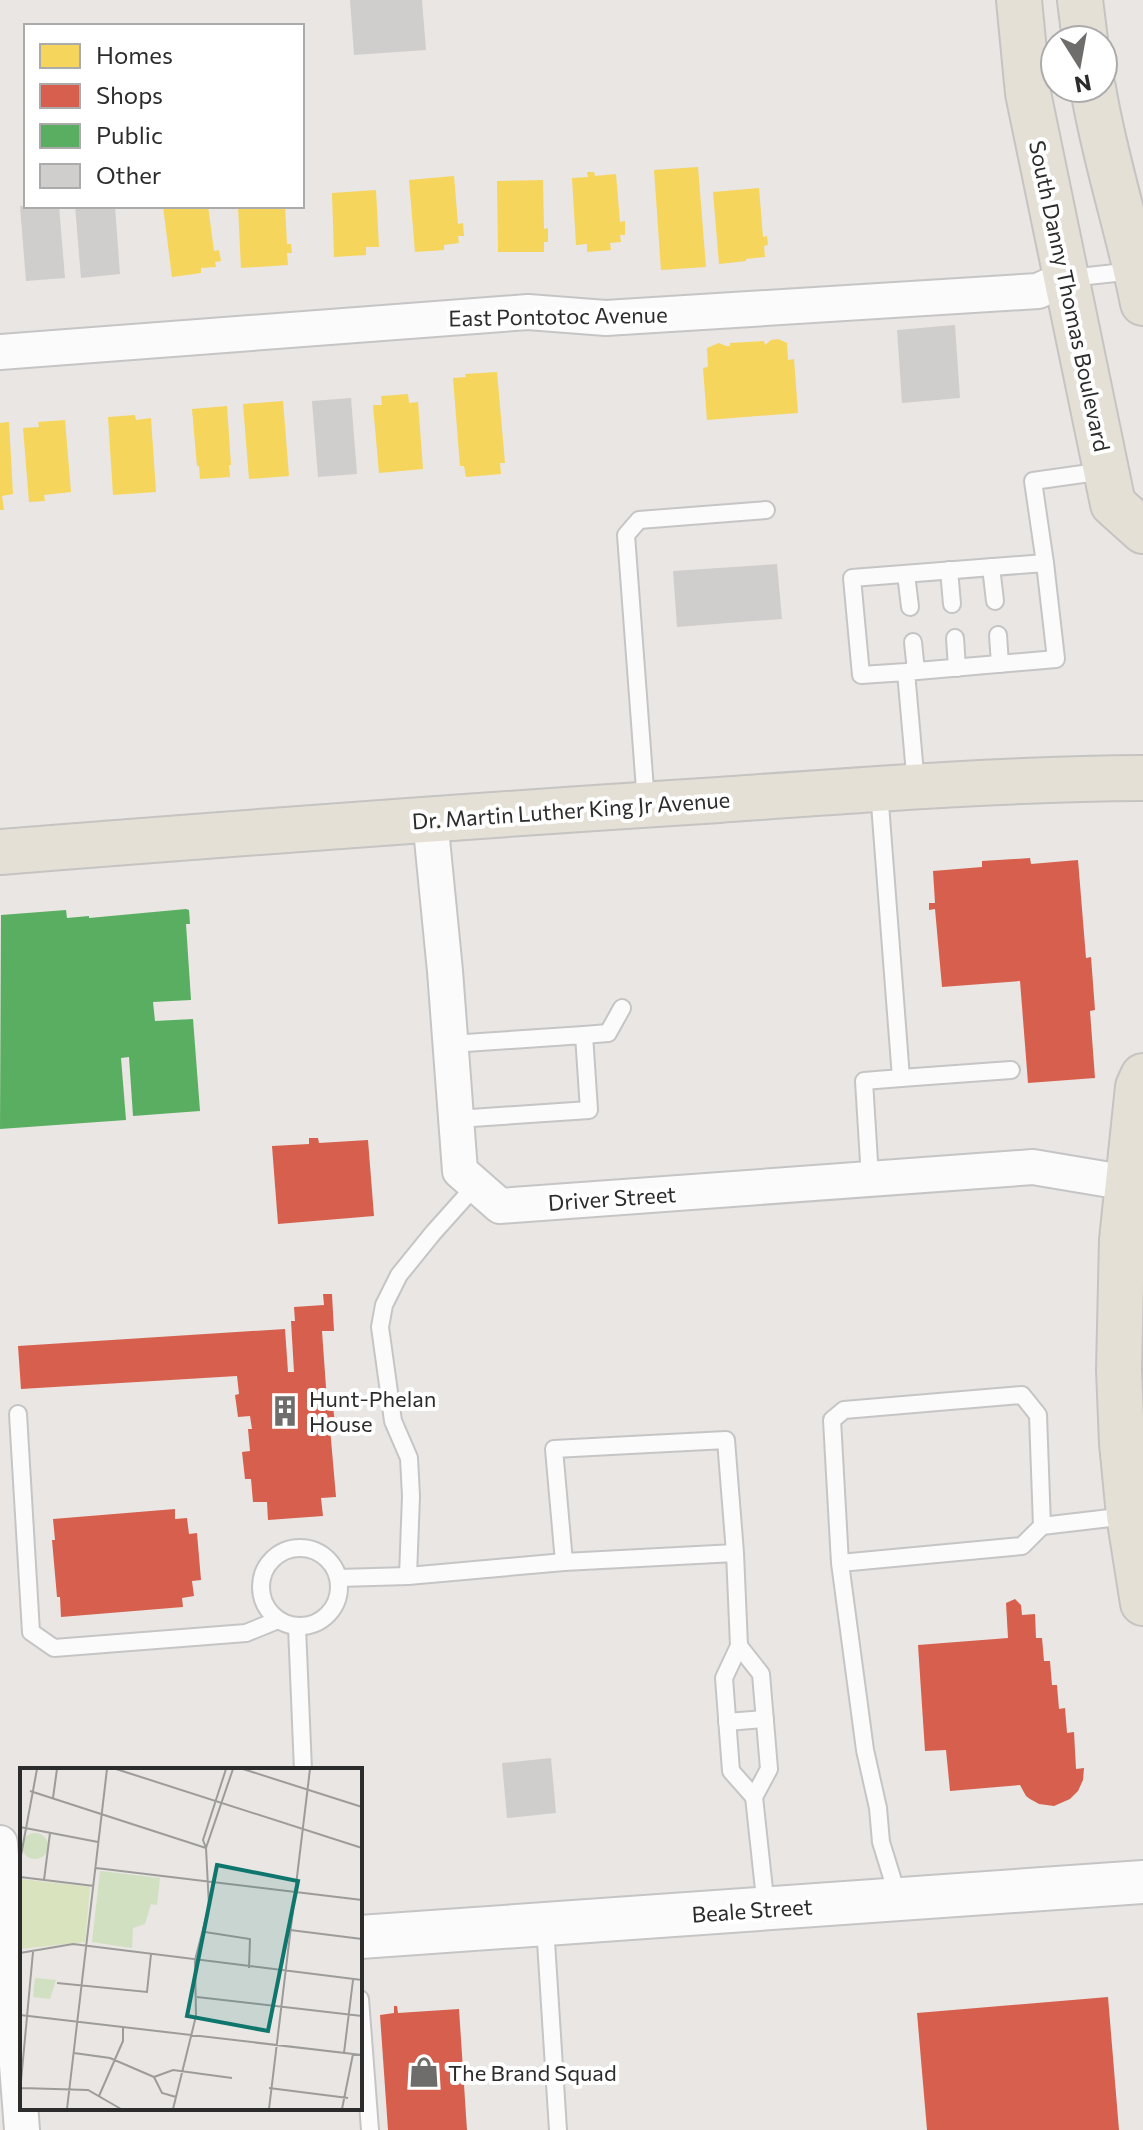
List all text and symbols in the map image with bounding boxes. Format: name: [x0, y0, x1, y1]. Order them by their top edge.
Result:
legend: [24, 24, 304, 208]
north arrow: [1039, 24, 1119, 104]
text: Homes: [96, 40, 173, 69]
text: N: [1072, 69, 1094, 99]
text: Shops: [96, 80, 163, 109]
text: Public: [96, 120, 163, 149]
street label: South Danny Thomas Boulevard: [1024, 138, 1116, 454]
text: Other: [96, 160, 162, 189]
street label: East Pontotoc Avenue: [448, 301, 668, 331]
street label: Dr. Martin Luther King Jr Avenue: [411, 785, 731, 835]
street label: Driver Street: [547, 1180, 677, 1216]
place label: Hunt-Phelan House: [309, 1385, 436, 1437]
building icon: Hunt-Phelan House: [268, 1394, 302, 1428]
inset map: [20, 1768, 362, 2110]
street label: Beale Street: [691, 1892, 813, 1928]
shop icon: The Brand Squad: [407, 2055, 441, 2089]
place label: The Brand Squad: [448, 2059, 617, 2086]

